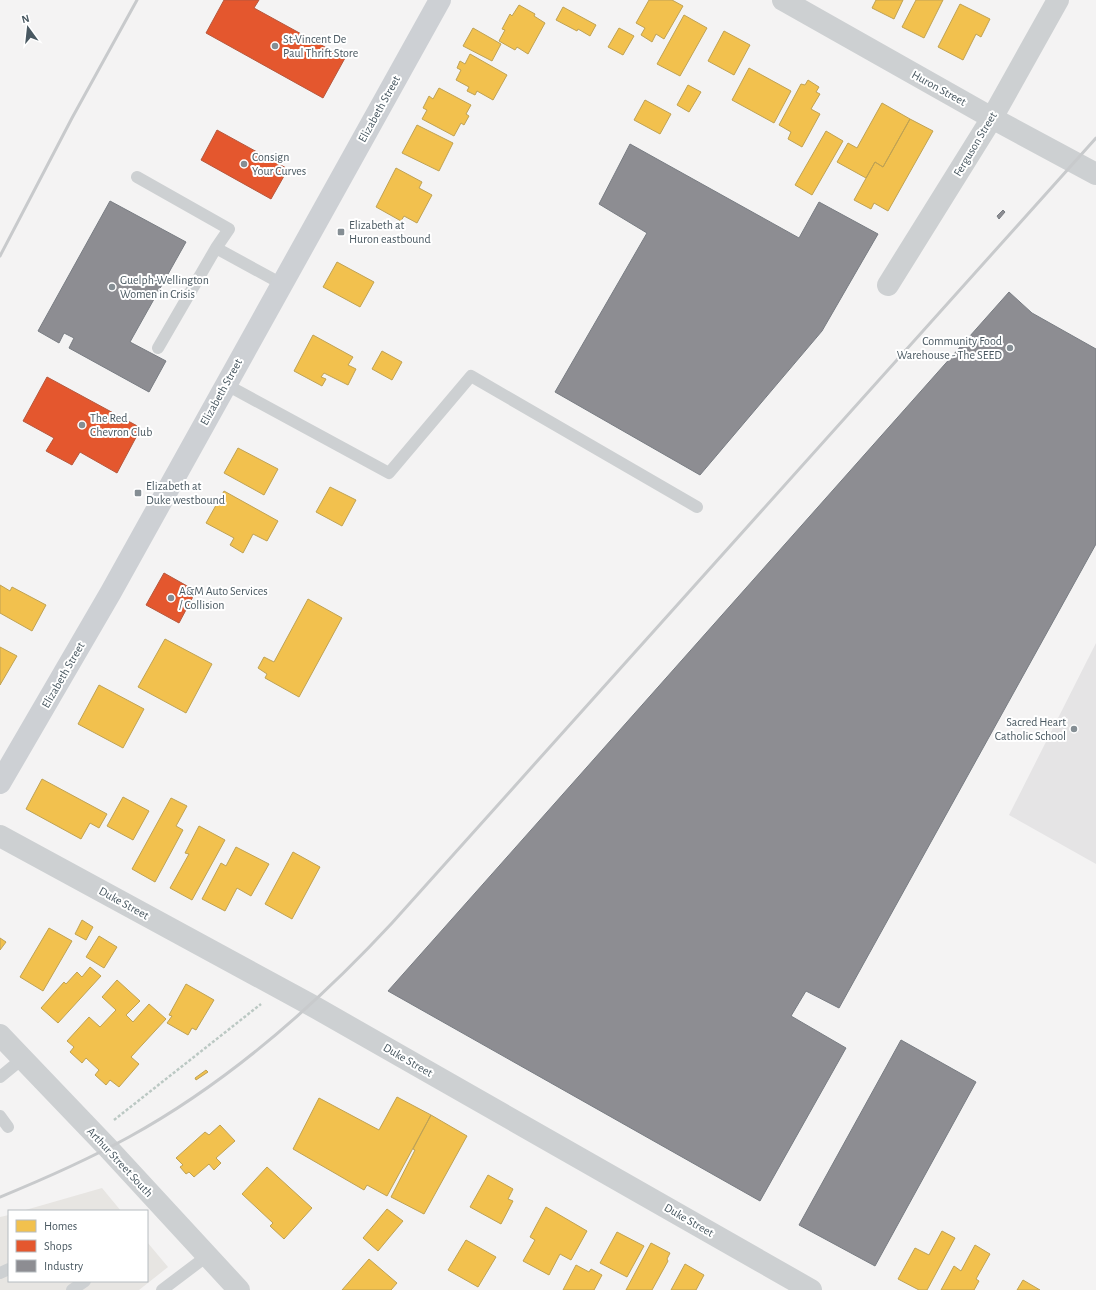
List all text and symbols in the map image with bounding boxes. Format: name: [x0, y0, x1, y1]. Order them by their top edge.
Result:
north arrow: [8, 8, 48, 48]
text: N: [20, 13, 31, 25]
place label: St-Vincent De Paul Thrift Store: [283, 33, 358, 59]
marker: St-Vincent De Paul Thrift Store: [270, 41, 280, 51]
street label: Huron Street: [910, 68, 968, 108]
street label: Elizabeth Street: [356, 74, 402, 144]
street label: Ferguson Street: [951, 110, 999, 178]
place label: Consign Your Curves: [252, 151, 306, 177]
marker: Consign Your Curves: [239, 159, 249, 169]
place label: Elizabeth at Huron eastbound: [349, 219, 431, 245]
marker: Elizabeth at Huron eastbound: [336, 227, 346, 237]
place label: Guelph-Wellington Women in Crisis: [120, 274, 209, 300]
marker: Guelph-Wellington Women in Crisis: [107, 282, 117, 292]
place label: Community Food Warehouse - The SEED: [897, 335, 1002, 361]
marker: Community Food Warehouse - The SEED: [1005, 343, 1015, 353]
street label: Elizabeth Street: [198, 357, 244, 427]
place label: The Red Chevron Club: [90, 412, 152, 438]
marker: The Red Chevron Club: [77, 420, 87, 430]
place label: Elizabeth at Duke westbound: [146, 480, 225, 506]
marker: Elizabeth at Duke westbound: [133, 488, 143, 498]
place label: A&M Auto Services / Collision: [179, 585, 268, 611]
marker: A&M Auto Services / Collision: [166, 593, 176, 603]
street label: Elizabeth Street: [39, 640, 87, 710]
place label: Sacred Heart Catholic School: [995, 716, 1066, 742]
marker: Sacred Heart Catholic School: [1069, 724, 1079, 734]
street label: Duke Street: [97, 884, 151, 922]
street label: Duke Street: [381, 1041, 435, 1079]
street label: Arthur Street South: [85, 1125, 155, 1199]
street label: Duke Street: [662, 1201, 716, 1239]
legend: [8, 1210, 148, 1282]
text: Homes: [44, 1220, 77, 1232]
text: Shops: [44, 1240, 72, 1252]
text: Industry: [44, 1260, 83, 1273]

